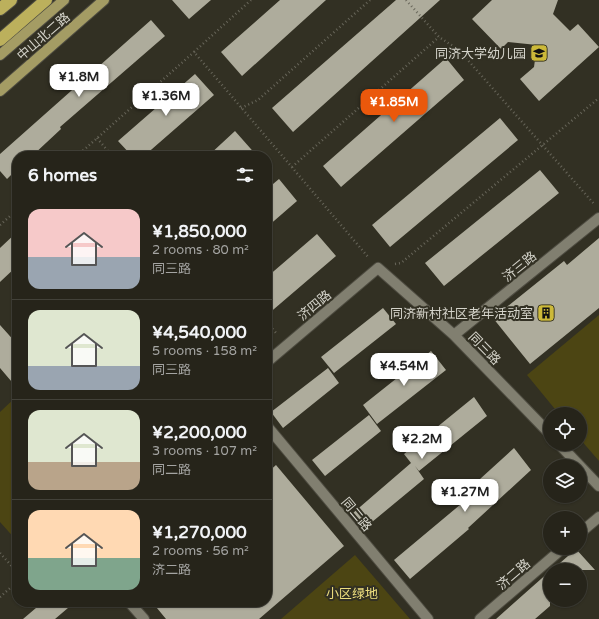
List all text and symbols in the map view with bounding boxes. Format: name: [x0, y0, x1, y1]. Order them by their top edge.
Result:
street label: 中山北二路: [14, 9, 73, 64]
school or university icon: 同济大学幼儿园: [529, 43, 549, 63]
place label: 同济大学幼儿园: [435, 46, 526, 62]
pin: ¥1.8M: [51, 64, 107, 98]
text: ¥1.8M: [59, 69, 99, 85]
pin: ¥1.36M: [133, 83, 199, 117]
text: ¥1.36M: [142, 88, 190, 104]
pin: ¥1.85M: [361, 89, 427, 123]
text: ¥1.85M: [370, 94, 418, 110]
icon: filters: [234, 164, 256, 186]
text: 6 homes: [28, 165, 97, 186]
text: ¥1,850,000: [152, 221, 247, 242]
icon: home: [60, 225, 108, 273]
text: 2 rooms · 80 m²: [152, 242, 249, 258]
street label: 济三路: [499, 248, 540, 285]
text: 同三路: [152, 261, 191, 277]
street label: 济四路: [295, 287, 335, 324]
building icon: 同济新村社区老年活动室: [536, 303, 556, 323]
place label: 同济新村社区老年活动室: [390, 306, 533, 322]
text: ¥4,540,000: [152, 322, 247, 343]
icon: home: [60, 326, 108, 374]
street label: 同三路: [465, 329, 504, 368]
text: 5 rooms · 158 m²: [152, 343, 257, 359]
pin: ¥4.54M: [371, 353, 437, 387]
text: ¥4.54M: [380, 358, 428, 374]
text: 同三路: [152, 362, 191, 378]
map controls: [543, 407, 587, 607]
button: locate: [543, 407, 587, 451]
text: ¥2,200,000: [152, 422, 247, 443]
icon: home: [60, 426, 108, 474]
pin: ¥2.2M: [394, 426, 450, 460]
text: ¥2.2M: [402, 431, 442, 447]
text: 3 rooms · 107 m²: [152, 443, 257, 459]
button: layers: [543, 459, 587, 503]
text: 同二路: [152, 462, 191, 478]
pin: ¥1.27M: [432, 479, 498, 513]
text: ¥1.27M: [441, 484, 489, 500]
street label: 同二路: [338, 495, 375, 535]
button: +: [543, 511, 587, 555]
text: ¥1,270,000: [152, 522, 247, 543]
icon: home: [60, 526, 108, 574]
text: 2 rooms · 56 m²: [152, 543, 249, 559]
street label: 济二路: [494, 556, 534, 594]
text: 济二路: [152, 562, 191, 578]
button: −: [543, 563, 587, 607]
park label: 小区绿地: [326, 586, 378, 602]

